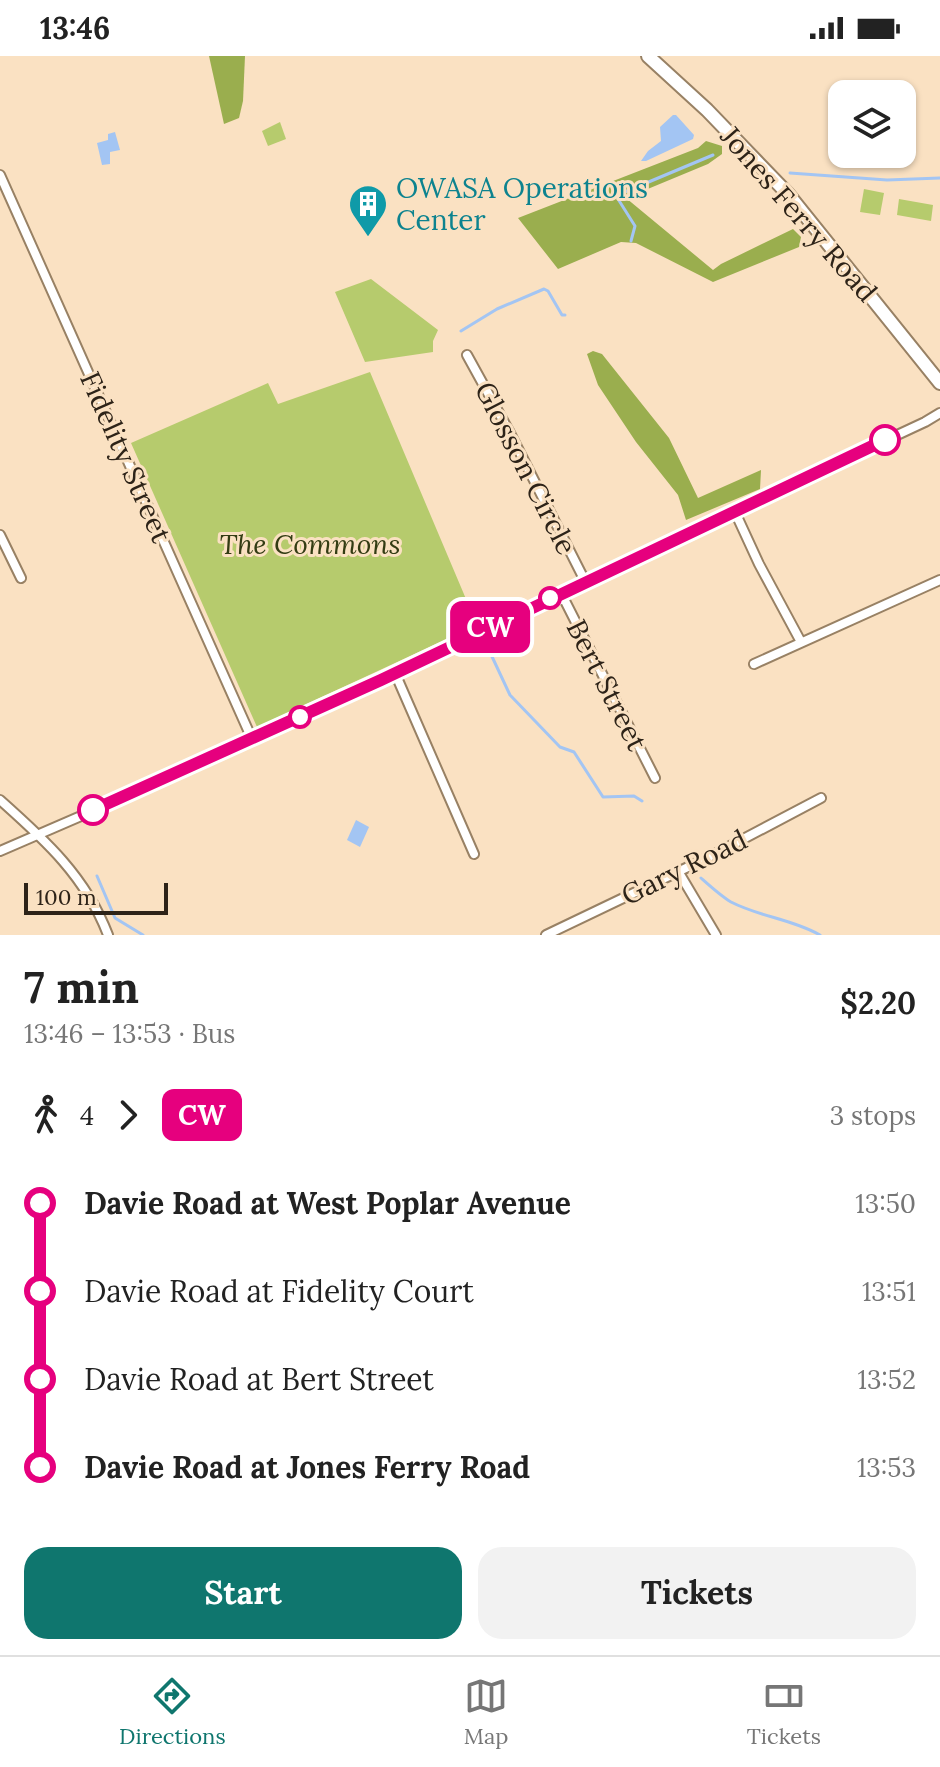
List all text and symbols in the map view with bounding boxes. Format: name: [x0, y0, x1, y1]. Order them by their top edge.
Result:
text: 13:46: [40, 9, 110, 47]
map controls: [828, 80, 916, 168]
button: layers: [828, 80, 916, 168]
street label: Jones Ferry Road: [712, 118, 885, 309]
place label: OWASA Operations Center: [396, 170, 648, 238]
building icon: OWASA Operations Center: [347, 183, 389, 238]
street label: Fidelity Street: [72, 366, 180, 548]
street label: Glosson Circle: [467, 376, 585, 560]
unlabelled marker: [870, 425, 900, 455]
park label: The Commons: [219, 526, 401, 562]
unlabelled marker: [539, 587, 561, 609]
line badge: CW: [454, 601, 526, 653]
text: CW: [466, 609, 514, 645]
street label: Bert Street: [559, 613, 655, 757]
unlabelled marker: [289, 706, 311, 728]
unlabelled marker: [78, 795, 108, 825]
street label: Gary Road: [615, 821, 753, 913]
scale bar: [24, 879, 168, 915]
text: 100 m: [36, 883, 97, 911]
text: 7 min: [24, 959, 139, 1015]
text: $2.20: [840, 984, 916, 1022]
text: 13:46 – 13:53 · Bus: [24, 1017, 235, 1050]
icon: walk: [24, 1093, 68, 1137]
icon: forward: [106, 1093, 150, 1137]
text: CW: [178, 1097, 226, 1133]
text: 4: [80, 1099, 94, 1132]
text: 3 stops: [830, 1099, 916, 1132]
text: Davie Road at West Poplar Avenue: [84, 1184, 571, 1222]
text: 13:50: [855, 1187, 916, 1220]
text: Davie Road at Fidelity Court: [84, 1272, 474, 1310]
text: 13:51: [862, 1275, 916, 1308]
text: Davie Road at Bert Street: [84, 1360, 434, 1398]
text: 13:52: [857, 1363, 916, 1396]
text: Davie Road at Jones Ferry Road: [84, 1448, 530, 1486]
text: 13:53: [857, 1451, 916, 1484]
button: Start: [24, 1547, 462, 1639]
button: Tickets: [478, 1547, 916, 1639]
tab: Directions: [119, 1674, 226, 1750]
tab: Map: [464, 1674, 509, 1750]
tab: Tickets: [747, 1674, 821, 1750]

